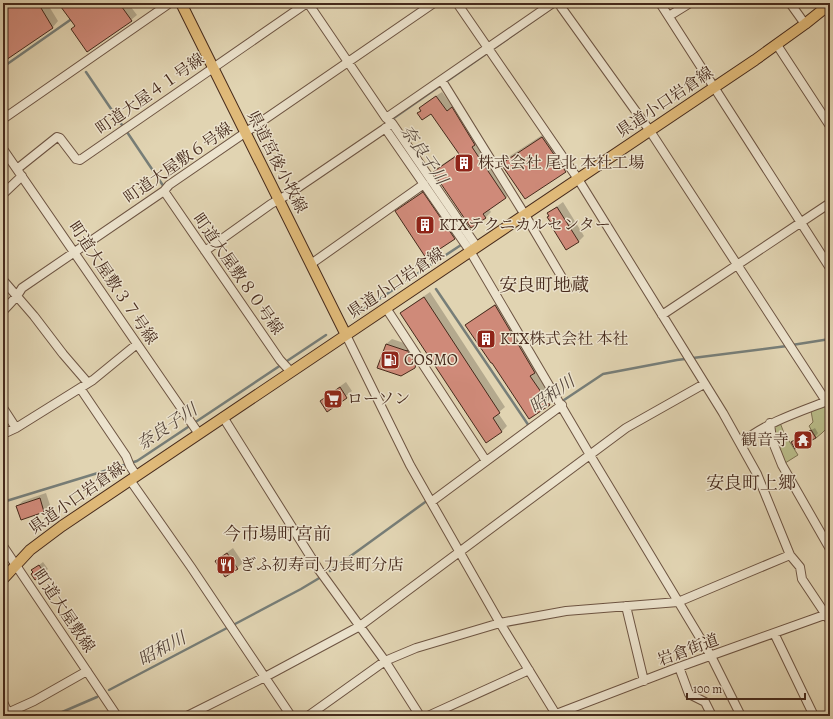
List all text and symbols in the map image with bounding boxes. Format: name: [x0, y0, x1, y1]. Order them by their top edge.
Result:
street label: 町道大屋４１号線: [91, 48, 209, 140]
street label: 県道小口岩倉線: [612, 62, 718, 142]
street label: 県道宮後小牧線: [242, 107, 312, 217]
street label: 町道大屋敷６号線: [119, 117, 237, 209]
water label: 奈良子川: [395, 121, 454, 191]
building icon: 株式会社 尾北 本社工場: [453, 152, 475, 174]
place label: 株式会社 尾北 本社工場: [478, 152, 644, 174]
street label: 町道大屋敷８０号線: [188, 209, 288, 339]
building icon: KTXテクニカルセンター: [414, 214, 436, 236]
place label: KTXテクニカルセンター: [439, 214, 611, 236]
street label: 町道大屋敷３７号線: [64, 217, 162, 349]
street label: 県道小口岩倉線: [343, 243, 449, 323]
district label: 安良町地蔵: [499, 273, 589, 297]
building icon: KTX株式会社 本社: [475, 328, 497, 350]
place label: KTX株式会社 本社: [500, 328, 628, 350]
fuel station icon: COSMO: [379, 349, 401, 371]
place label: COSMO: [404, 349, 458, 371]
water label: 昭和川: [525, 369, 581, 418]
supermarket icon: ローソン: [322, 388, 344, 410]
place label: ローソン: [347, 388, 410, 410]
water label: 奈良子川: [132, 397, 203, 456]
place label: 観音寺: [741, 429, 789, 451]
temple icon: 観音寺: [792, 429, 814, 451]
street label: 県道小口岩倉線: [25, 457, 129, 539]
district label: 安良町上郷: [706, 471, 796, 495]
district label: 今市場町宮前: [223, 522, 331, 546]
restaurant icon: ぎふ初寿司 力長町分店: [215, 554, 237, 576]
place label: ぎふ初寿司 力長町分店: [240, 554, 403, 576]
street label: 町道大屋敷線: [28, 565, 100, 657]
water label: 昭和川: [134, 626, 192, 671]
street label: 岩倉街道: [654, 629, 722, 671]
scale bar: [687, 675, 805, 701]
text: 100 m: [693, 681, 722, 697]

